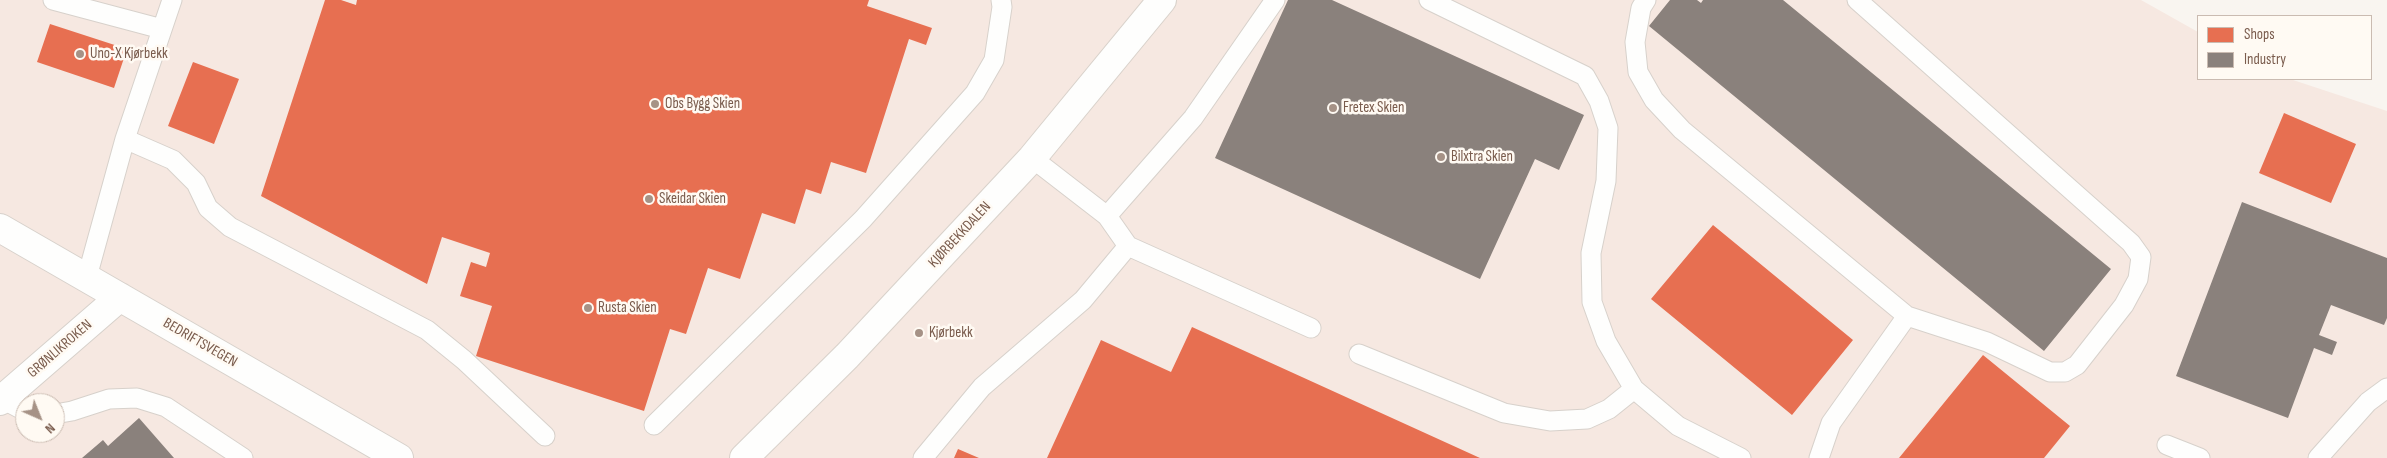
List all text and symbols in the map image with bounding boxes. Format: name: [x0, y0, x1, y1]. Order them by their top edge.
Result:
legend: [2197, 15, 2372, 80]
text: Shops: [2244, 25, 2275, 44]
place label: Uno-X Kjørbekk: [90, 45, 168, 63]
marker: Uno-X Kjørbekk: [74, 48, 86, 60]
text: Industry: [2244, 50, 2286, 69]
place label: Obs Bygg Skien: [665, 95, 740, 113]
marker: Obs Bygg Skien: [649, 98, 661, 110]
place label: Fretex Skien: [1343, 99, 1404, 117]
marker: Fretex Skien: [1327, 102, 1339, 114]
place label: Bilxtra Skien: [1451, 148, 1513, 166]
marker: Bilxtra Skien: [1435, 151, 1447, 163]
place label: Skeidar Skien: [659, 190, 726, 208]
marker: Skeidar Skien: [643, 193, 655, 205]
street label: KJØRBEKKDALEN: [925, 198, 995, 272]
place label: Rusta Skien: [598, 299, 657, 317]
marker: Rusta Skien: [582, 302, 594, 314]
street label: BEDRIFTSVEGEN: [160, 315, 240, 371]
street label: GRØNLIKROKEN: [24, 316, 96, 382]
place label: Kjørbekk: [929, 324, 973, 342]
marker: Kjørbekk: [913, 327, 925, 339]
north arrow: [15, 393, 65, 443]
text: N: [41, 420, 59, 437]

